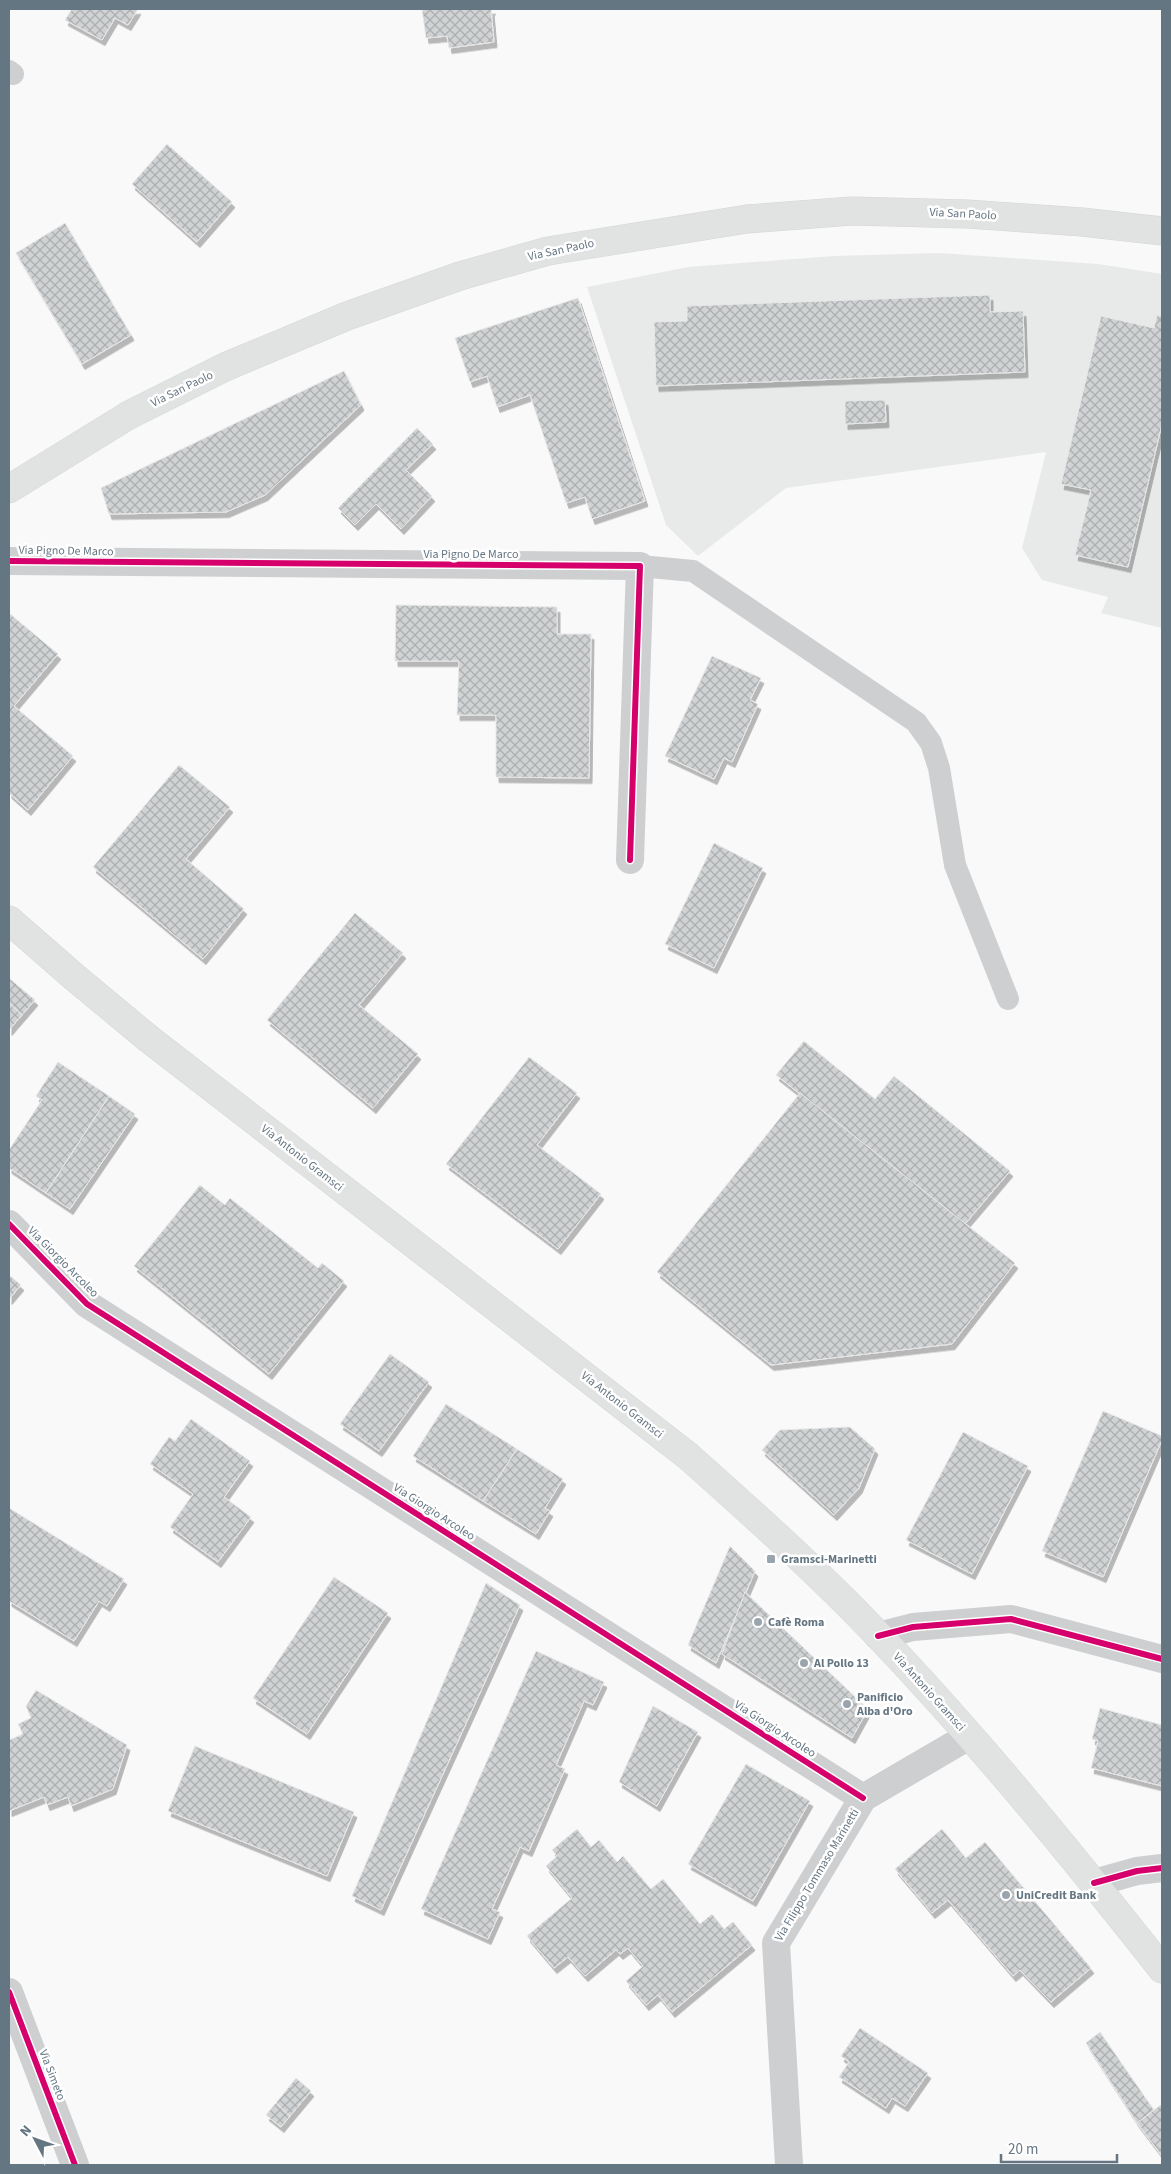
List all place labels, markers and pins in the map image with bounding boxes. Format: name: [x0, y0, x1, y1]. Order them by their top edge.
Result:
place label: Gramsci-Marinetti: [781, 1551, 877, 1568]
marker: Gramsci-Marinetti: [765, 1553, 777, 1565]
place label: Cafè Roma: [768, 1614, 824, 1631]
marker: Cafè Roma: [752, 1616, 764, 1628]
place label: Al Pollo 13: [813, 1655, 869, 1672]
marker: Al Pollo 13: [798, 1657, 810, 1669]
place label: Panificio Alba d'Oro: [856, 1689, 913, 1720]
marker: Panificio Alba d'Oro: [841, 1698, 853, 1710]
place label: UniCredit Bank: [1016, 1887, 1097, 1904]
marker: UniCredit Bank: [1000, 1889, 1012, 1901]

